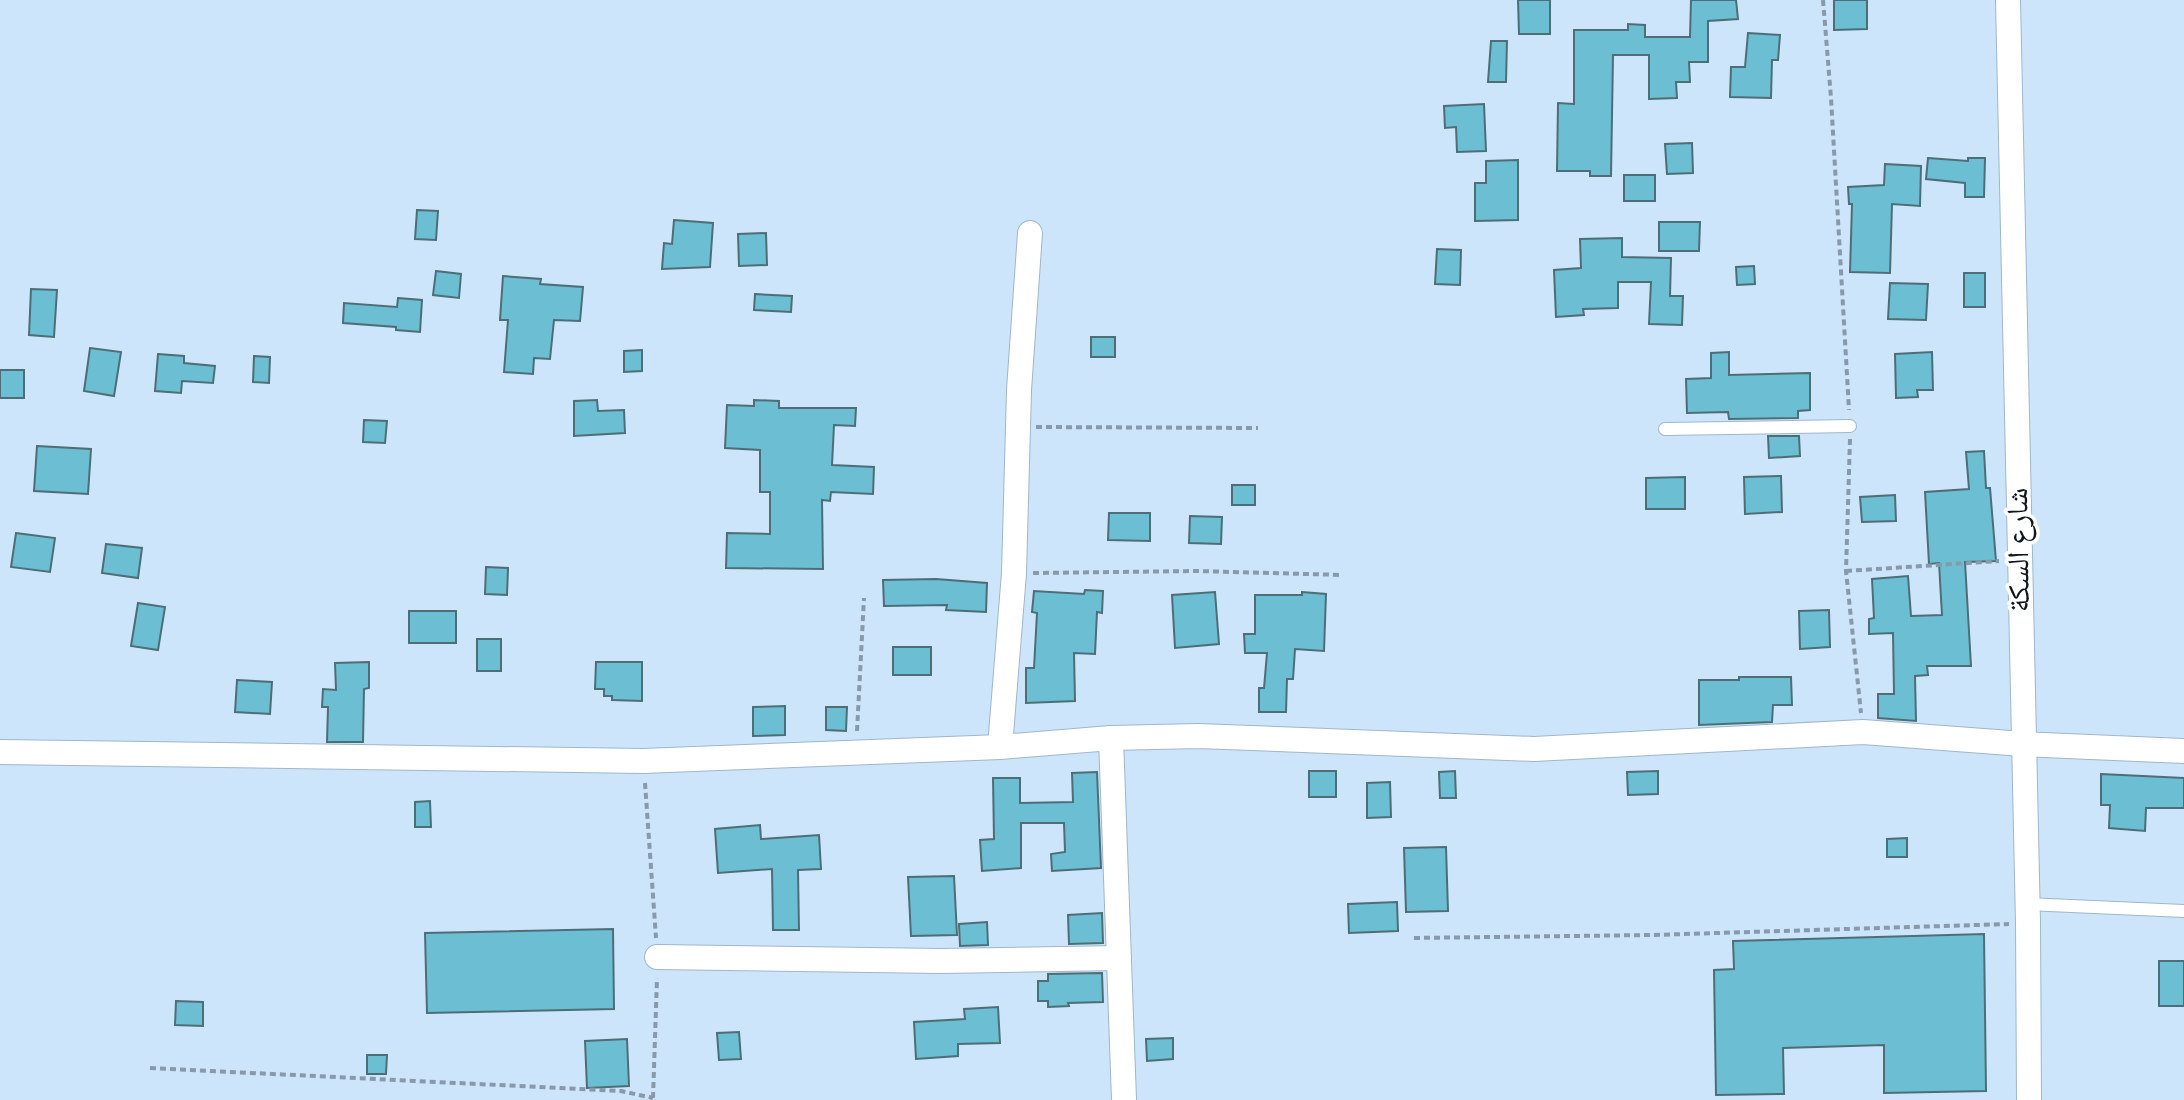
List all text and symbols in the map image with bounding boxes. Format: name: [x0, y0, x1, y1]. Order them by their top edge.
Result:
street label: شارع السكة: [1998, 487, 2038, 613]

